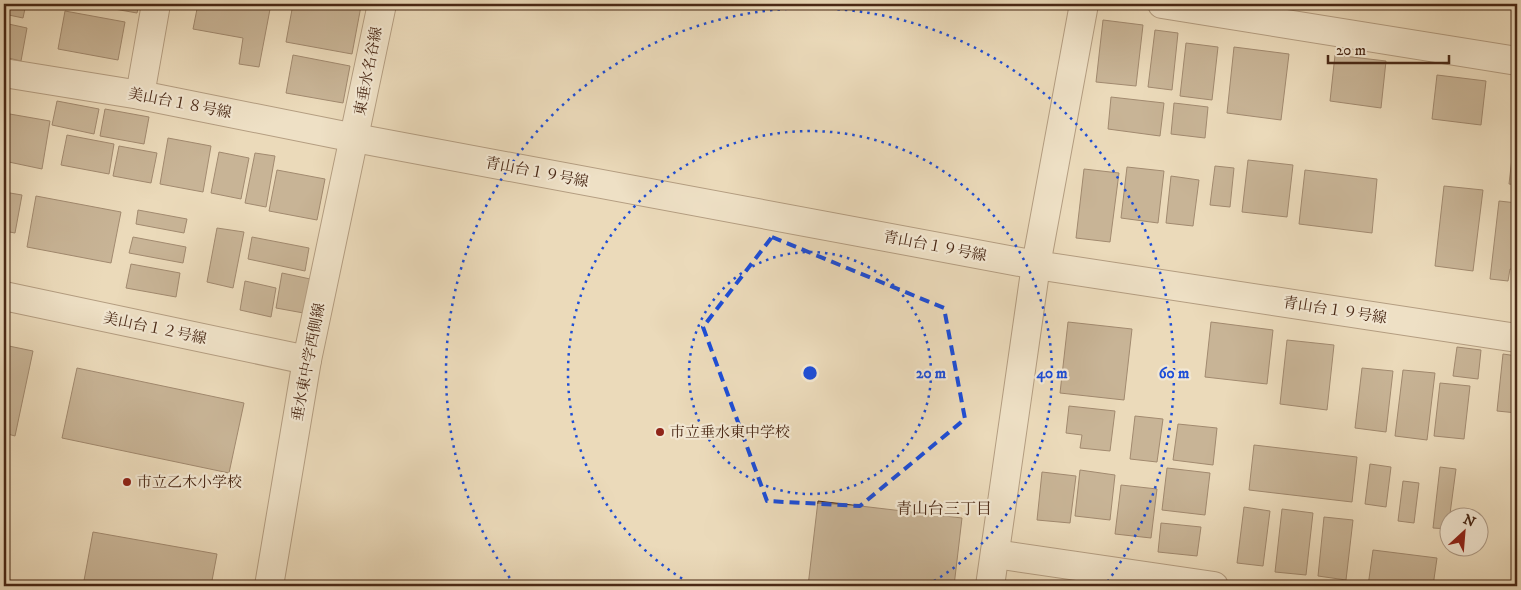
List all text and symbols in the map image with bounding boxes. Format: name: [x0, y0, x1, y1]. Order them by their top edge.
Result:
street label: 東垂水名谷線: [351, 25, 386, 117]
scale bar: [1328, 32, 1450, 64]
text: 20 m: [1336, 41, 1366, 60]
street label: 美山台１８号線: [127, 84, 233, 123]
street label: 青山台１９号線: [484, 153, 590, 192]
street label: 青山台１９号線: [882, 227, 988, 266]
street label: 青山台１９号線: [1282, 293, 1388, 328]
street label: 垂水東中学西側線: [288, 301, 329, 423]
street label: 美山台１２号線: [102, 308, 208, 349]
centre of rings: [801, 364, 819, 382]
text: 20 m: [916, 364, 947, 383]
text: 40 m: [1035, 364, 1068, 383]
text: 60 m: [1159, 364, 1190, 383]
place label: 市立垂水東中学校: [670, 423, 790, 442]
marker: 市立垂水東中学校: [654, 426, 666, 438]
place label: 市立乙木小学校: [137, 473, 242, 492]
marker: 市立乙木小学校: [121, 476, 133, 488]
district label: 青山台三丁目: [896, 499, 992, 519]
north arrow: [1438, 508, 1488, 558]
text: N: [1460, 511, 1479, 532]

